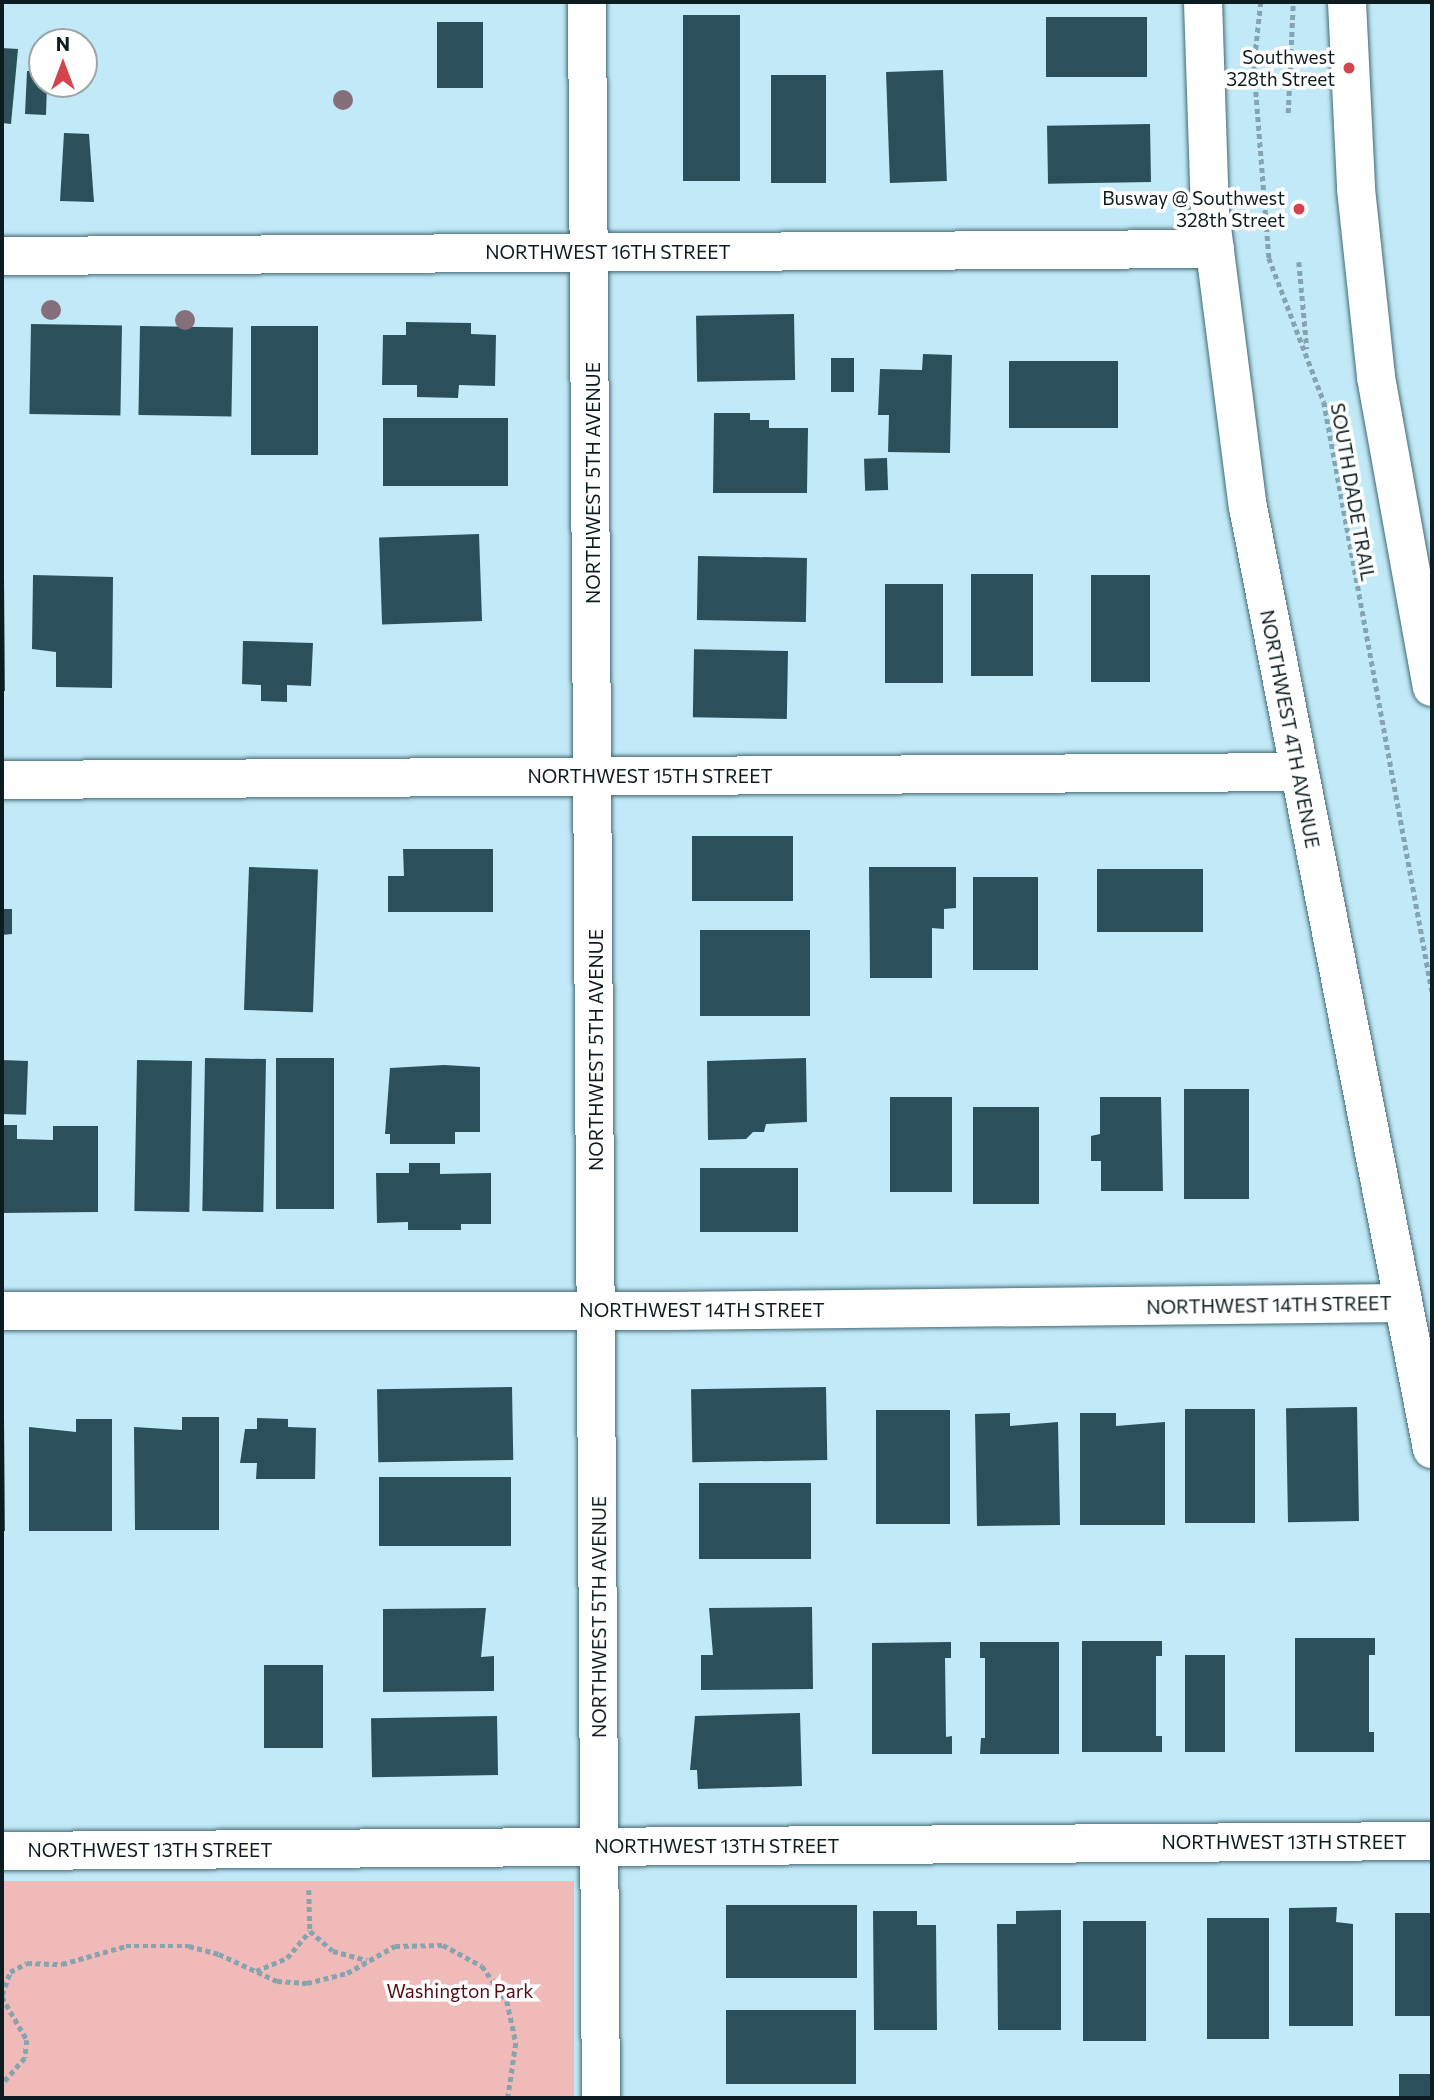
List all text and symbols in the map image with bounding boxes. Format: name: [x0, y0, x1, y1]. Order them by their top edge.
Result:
north arrow: [28, 28, 98, 98]
text: N: [56, 32, 70, 55]
place label: Southwest 328th Street: [1226, 46, 1335, 90]
marker: Southwest 328th Street: [1341, 60, 1357, 76]
place label: Busway @ Southwest 328th Street: [1102, 187, 1285, 231]
marker: Busway @ Southwest 328th Street: [1291, 201, 1307, 217]
street label: NORTHWEST 16TH STREET: [485, 241, 731, 263]
street label: NORTHWEST 5TH AVENUE: [582, 362, 604, 604]
street label: SOUTH DADE TRAIL: [1326, 401, 1380, 583]
street label: NORTHWEST 4TH AVENUE: [1256, 608, 1324, 850]
street label: NORTHWEST 15TH STREET: [527, 765, 773, 787]
street label: NORTHWEST 5TH AVENUE: [585, 929, 607, 1171]
street label: NORTHWEST 14TH STREET: [1146, 1291, 1392, 1319]
street label: NORTHWEST 14TH STREET: [579, 1299, 825, 1321]
street label: NORTHWEST 5TH AVENUE: [588, 1496, 610, 1738]
street label: NORTHWEST 13TH STREET: [1162, 1831, 1406, 1853]
street label: NORTHWEST 13TH STREET: [595, 1835, 839, 1857]
street label: NORTHWEST 13TH STREET: [28, 1839, 272, 1861]
park label: Washington Park: [386, 1980, 534, 2002]

